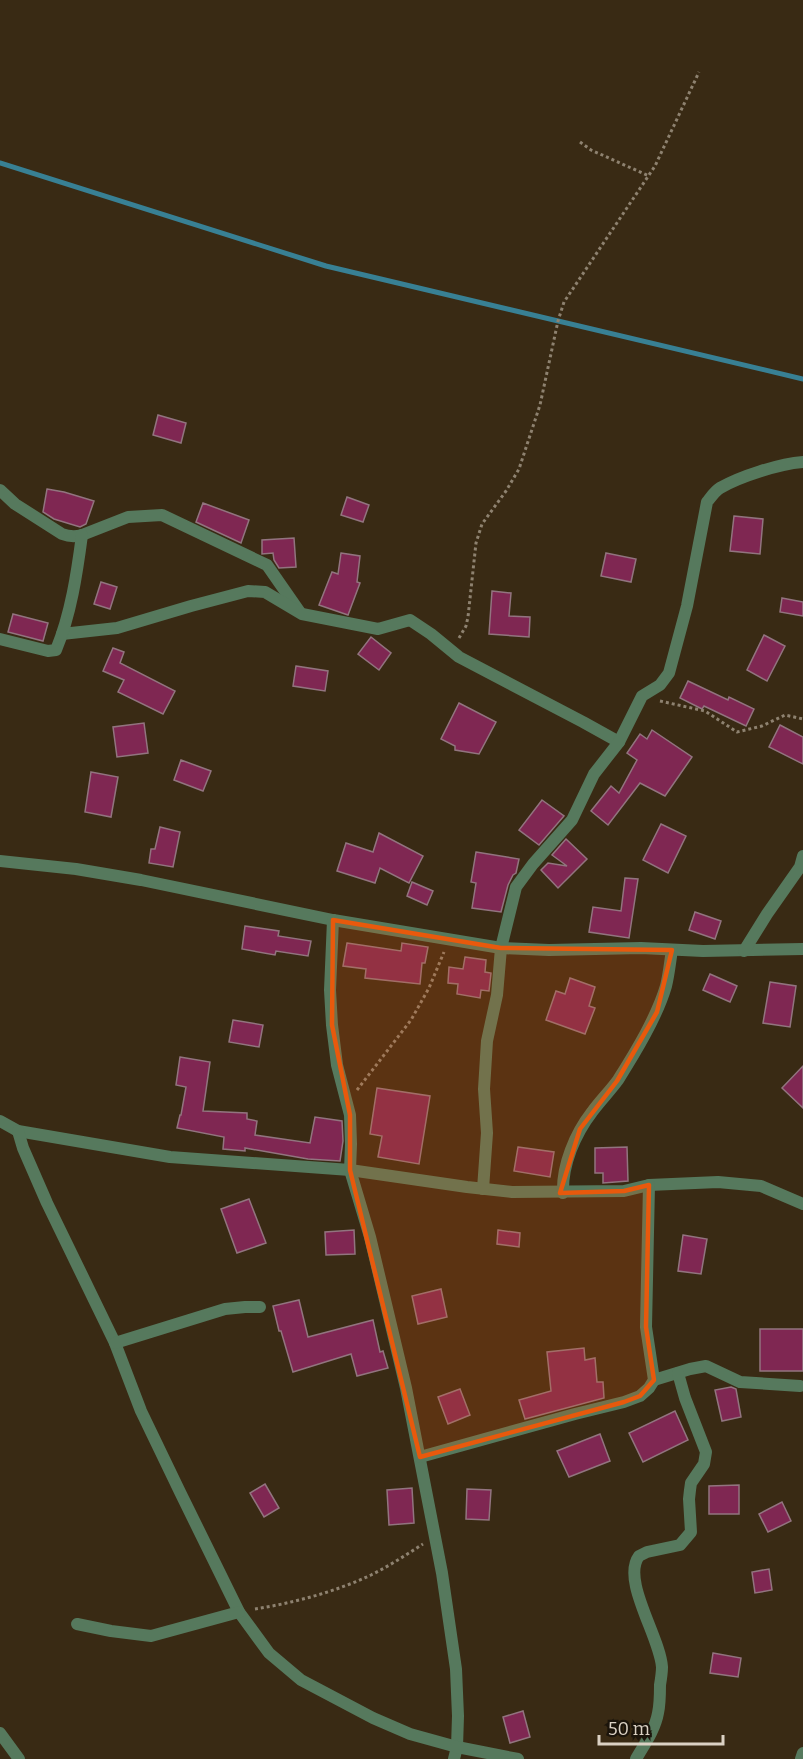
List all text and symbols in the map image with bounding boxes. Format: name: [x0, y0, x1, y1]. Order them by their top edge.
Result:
scale bar: [599, 1708, 724, 1746]
text: 50 m: [608, 1718, 650, 1740]

